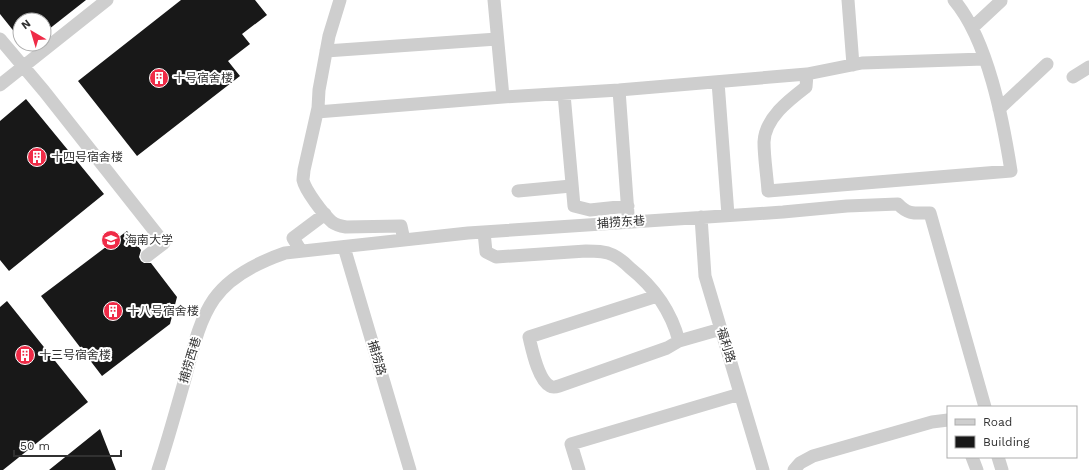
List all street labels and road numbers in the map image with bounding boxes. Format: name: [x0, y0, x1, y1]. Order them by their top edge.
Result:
street label: 捕捞东巷: [597, 213, 645, 231]
street label: 福利路: [714, 326, 738, 364]
street label: 捕捞西巷: [176, 335, 204, 385]
street label: 捕捞路: [365, 339, 389, 377]

